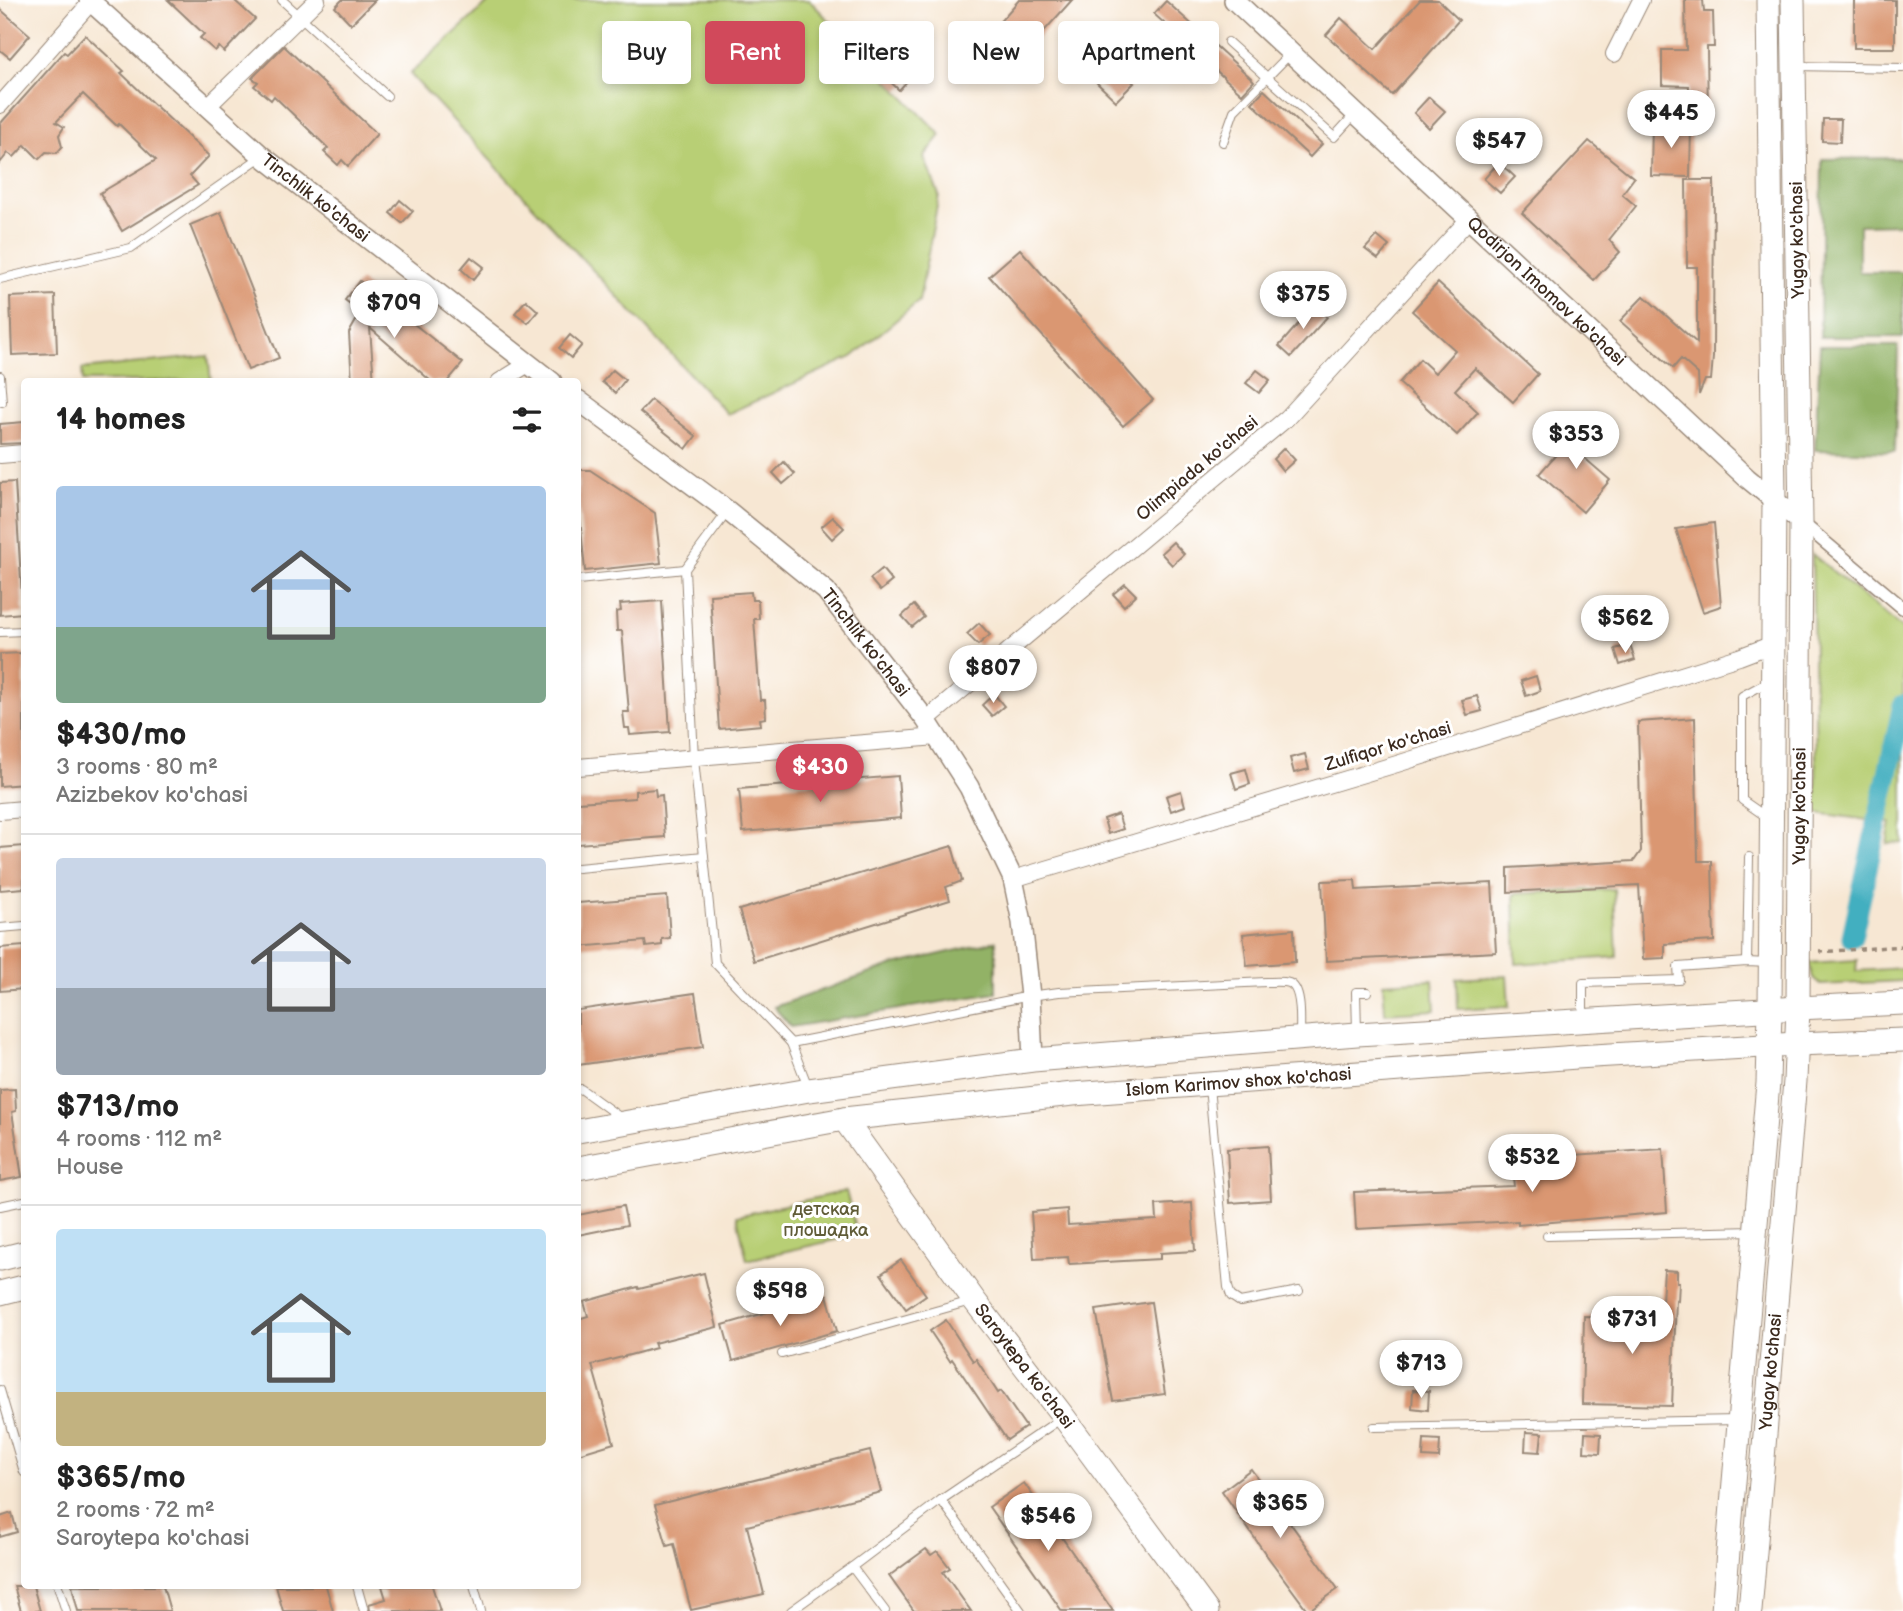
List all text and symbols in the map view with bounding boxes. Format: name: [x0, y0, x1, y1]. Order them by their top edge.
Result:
chip: Buy: [602, 21, 691, 84]
chip: Rent: [705, 21, 805, 84]
chip: Filters: [819, 21, 934, 84]
chip: New: [948, 21, 1044, 84]
chip: Apartment: [1058, 21, 1219, 84]
pin: $445: [1630, 90, 1712, 150]
text: $445: [1643, 99, 1699, 127]
pin: $547: [1458, 118, 1540, 178]
text: $547: [1472, 127, 1526, 155]
street label: Tinchlik ko'chasi: [257, 150, 374, 247]
street label: Yugay ko'chasi: [1786, 181, 1809, 300]
street label: Qodirjon Imomov ko'chasi: [1462, 212, 1630, 370]
pin: $375: [1262, 272, 1344, 331]
pin: $709: [353, 280, 435, 340]
text: $375: [1276, 280, 1330, 308]
text: $709: [366, 289, 422, 317]
icon: filters: [508, 401, 546, 439]
text: 14 homes: [56, 402, 185, 438]
street label: Olimpiada ko'chasi: [1132, 411, 1262, 525]
pin: $353: [1535, 412, 1617, 471]
text: $353: [1548, 420, 1604, 448]
icon: home: [238, 532, 364, 658]
street label: Tinchlik ko'chasi: [817, 584, 914, 701]
pin: $562: [1584, 596, 1666, 655]
text: $562: [1597, 604, 1653, 632]
pin: $807: [952, 646, 1034, 705]
text: $807: [965, 654, 1021, 682]
text: $430/mo: [56, 717, 186, 753]
street label: Zulfiqor ko'chasi: [1322, 717, 1454, 776]
pin: $430: [779, 744, 861, 804]
street label: Yugay ko'chasi: [1789, 747, 1811, 866]
text: 3 rooms · 80 m²: [56, 753, 218, 781]
text: $430: [792, 753, 848, 781]
text: Azizbekov ko'chasi: [56, 781, 248, 809]
icon: home: [238, 904, 364, 1030]
street label: Islom Karimov shox ko'chasi: [1125, 1064, 1352, 1101]
text: $713/mo: [56, 1089, 179, 1125]
text: 4 rooms · 112 m²: [56, 1125, 222, 1153]
pin: $532: [1491, 1134, 1573, 1194]
text: $532: [1504, 1143, 1560, 1171]
text: House: [56, 1153, 123, 1181]
park label: детская плошадка: [783, 1199, 869, 1241]
pin: $598: [739, 1268, 821, 1328]
icon: home: [238, 1275, 364, 1401]
text: $598: [752, 1277, 808, 1305]
pin: $731: [1591, 1296, 1673, 1356]
street label: Saroytepa ko'chasi: [970, 1300, 1079, 1433]
text: $731: [1607, 1305, 1657, 1333]
street label: Yugay ko'chasi: [1755, 1313, 1786, 1432]
pin: $713: [1380, 1340, 1462, 1400]
text: $713: [1396, 1349, 1446, 1377]
text: $365/mo: [56, 1460, 186, 1496]
pin: $365: [1239, 1480, 1321, 1540]
text: $365: [1252, 1489, 1308, 1517]
pin: $546: [1007, 1494, 1089, 1553]
text: 2 rooms · 72 m²: [56, 1496, 215, 1524]
text: $546: [1020, 1502, 1076, 1530]
text: Saroytepa ko'chasi: [56, 1524, 250, 1552]

